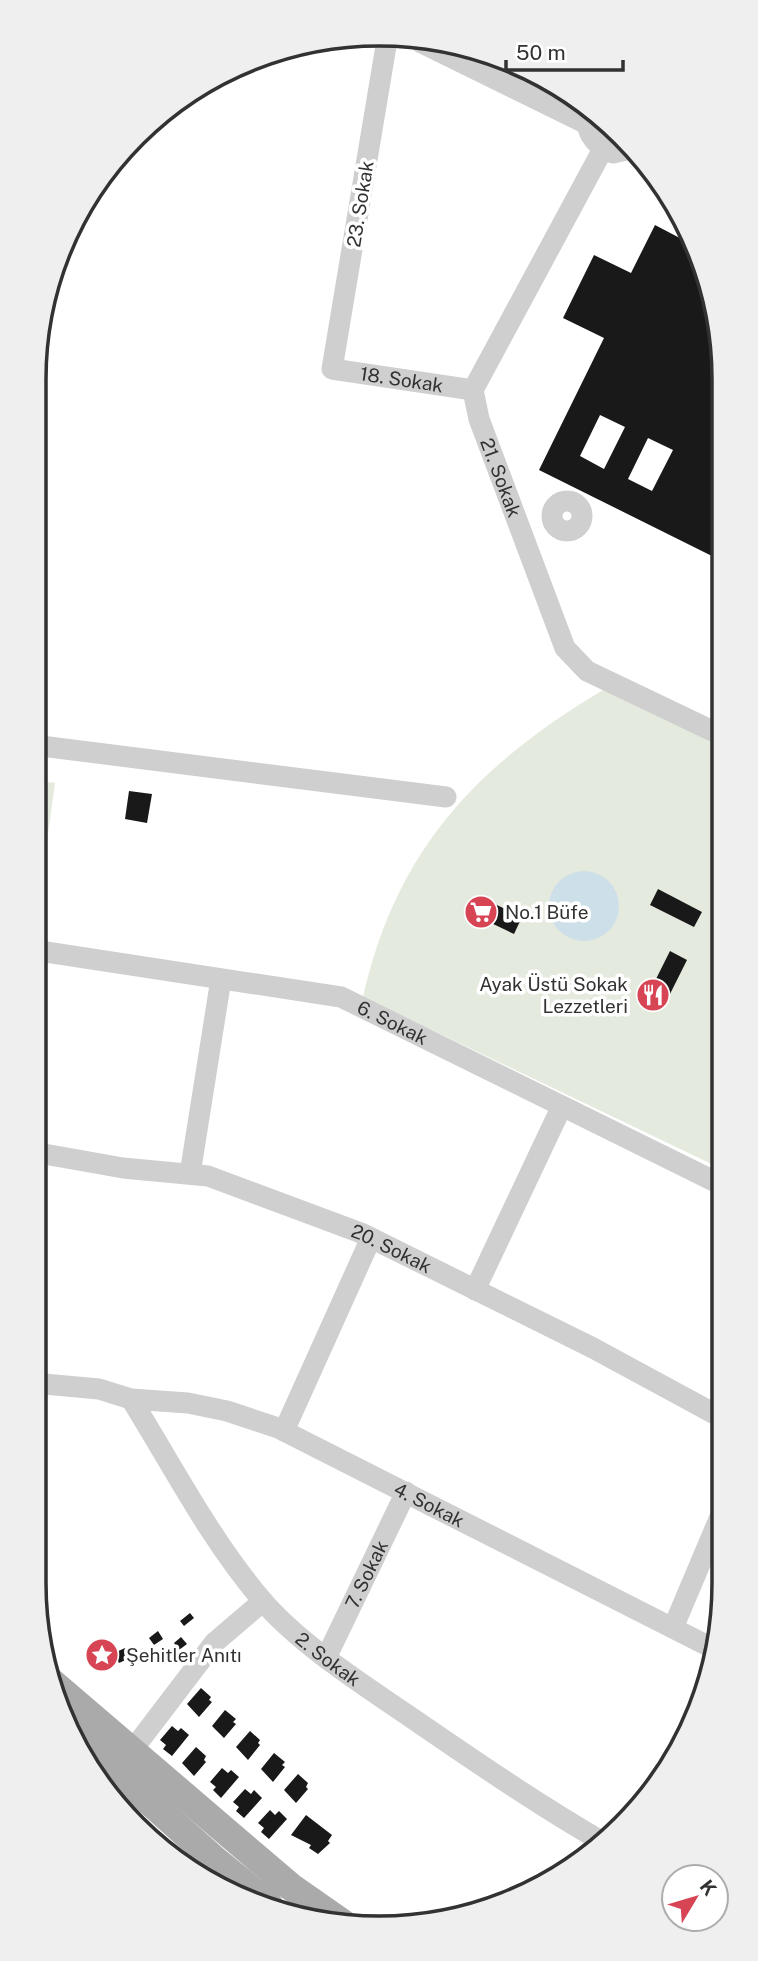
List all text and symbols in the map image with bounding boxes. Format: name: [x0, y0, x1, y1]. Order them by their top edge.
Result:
scale bar: [506, 28, 623, 72]
text: 50 m: [516, 40, 566, 65]
street label: 23. Sokak: [342, 159, 378, 249]
street label: 18. Sokak: [359, 362, 445, 396]
street label: 21. Sokak: [476, 435, 526, 521]
supermarket icon: No.1 Büfe: [462, 893, 500, 931]
place label: No.1 Büfe: [505, 901, 589, 923]
place label: Ayak Üstü Sokak Lezzetleri: [479, 973, 628, 1017]
restaurant icon: Ayak Üstü Sokak Lezzetleri: [634, 976, 672, 1014]
street label: 6. Sokak: [354, 996, 432, 1049]
street label: 20. Sokak: [348, 1219, 435, 1277]
street label: 4. Sokak: [390, 1478, 468, 1532]
street label: 7. Sokak: [341, 1536, 392, 1612]
street label: 2. Sokak: [291, 1627, 365, 1691]
place icon: Şehitler Anıtı: [83, 1636, 121, 1674]
place label: Şehitler Anıtı: [126, 1644, 242, 1666]
north arrow: [660, 1863, 730, 1933]
text: K: [696, 1875, 721, 1900]

